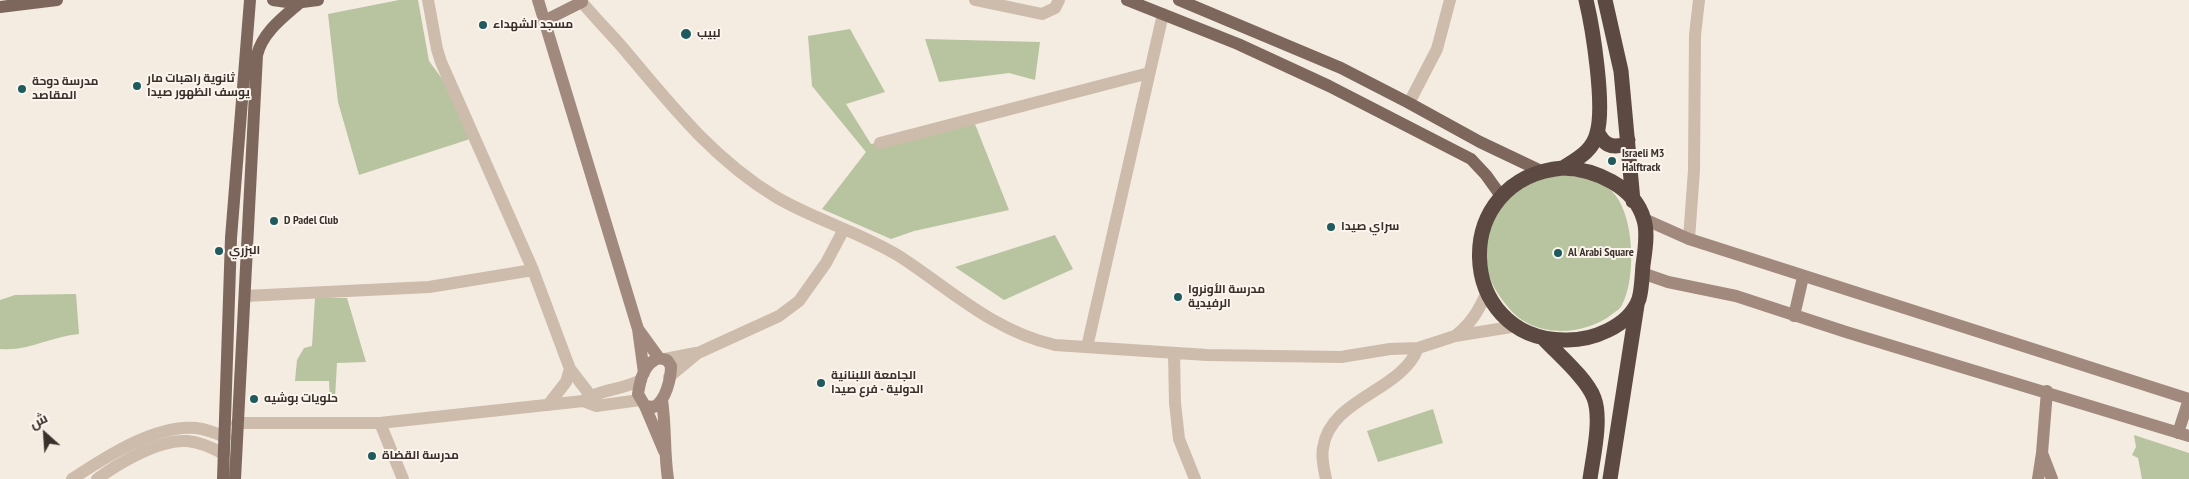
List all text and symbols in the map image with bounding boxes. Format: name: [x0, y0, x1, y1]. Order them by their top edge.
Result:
place label: مسجد الشهداء: [493, 18, 573, 32]
marker: مسجد الشهداء: [477, 19, 489, 31]
marker: لبيب: [679, 27, 693, 41]
place label: لبيب: [697, 27, 721, 41]
place label: ثانوية راهبات مار يوسف الظهور صيدا: [147, 72, 250, 100]
place label: مدرسة دوحة المقاصد: [32, 75, 99, 103]
marker: ثانوية راهبات مار يوسف الظهور صيدا: [131, 80, 143, 92]
marker: مدرسة دوحة المقاصد: [16, 83, 28, 95]
place label: Israeli M3 Halftrack: [1622, 147, 1664, 175]
marker: Israeli M3 Halftrack: [1606, 155, 1618, 167]
place label: D Padel Club: [284, 214, 338, 228]
marker: D Padel Club: [268, 215, 280, 227]
place label: سراي صيدا: [1341, 220, 1399, 234]
marker: سراي صيدا: [1325, 221, 1337, 233]
place label: البزري: [229, 244, 260, 258]
marker: البزري: [213, 245, 225, 257]
place label: Al Arabi Square: [1568, 246, 1634, 260]
marker: Al Arabi Square: [1552, 247, 1564, 259]
place label: مدرسة الأونروا الرفيدية: [1188, 283, 1265, 311]
marker: مدرسة الأونروا الرفيدية: [1172, 291, 1184, 303]
place label: الجامعة اللبنانية الدولية - فرع صيدا: [831, 369, 924, 397]
marker: الجامعة اللبنانية الدولية - فرع صيدا: [815, 377, 827, 389]
place label: حلويات بوشيه: [264, 392, 338, 406]
marker: حلويات بوشيه: [248, 393, 260, 405]
text: ش: [26, 408, 50, 433]
north arrow: [20, 409, 70, 459]
place label: مدرسة القضاة: [382, 449, 459, 463]
marker: مدرسة القضاة: [366, 450, 378, 462]

